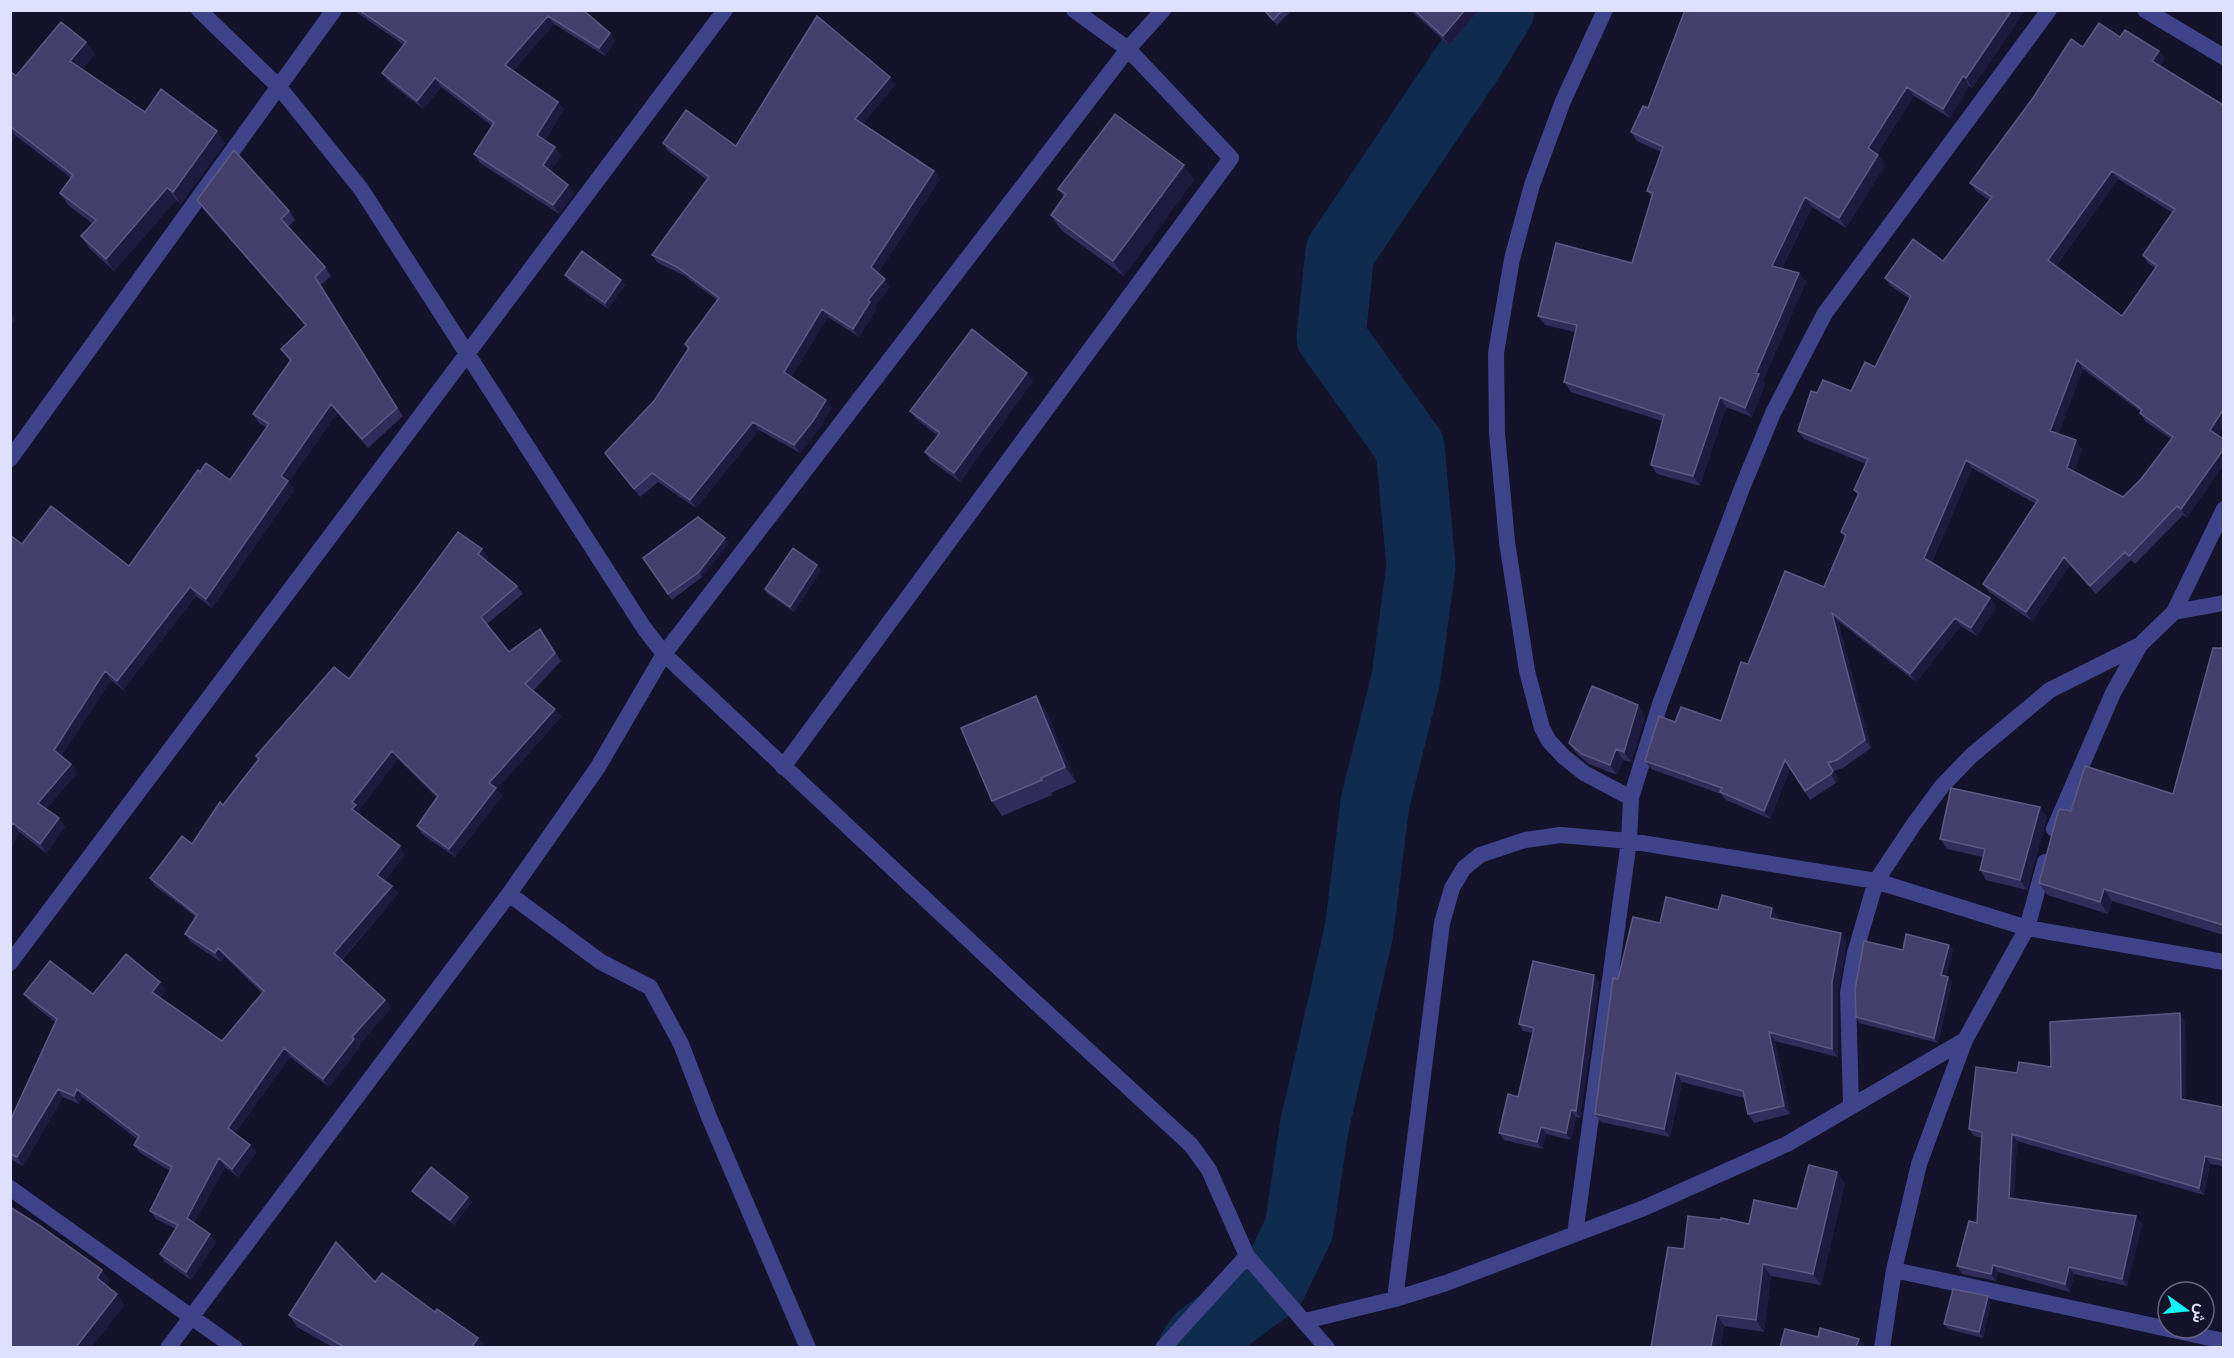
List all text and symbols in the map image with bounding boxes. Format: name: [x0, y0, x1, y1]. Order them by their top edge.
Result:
north arrow: [2156, 1280, 2216, 1340]
text: ش: [2186, 1301, 2214, 1326]

